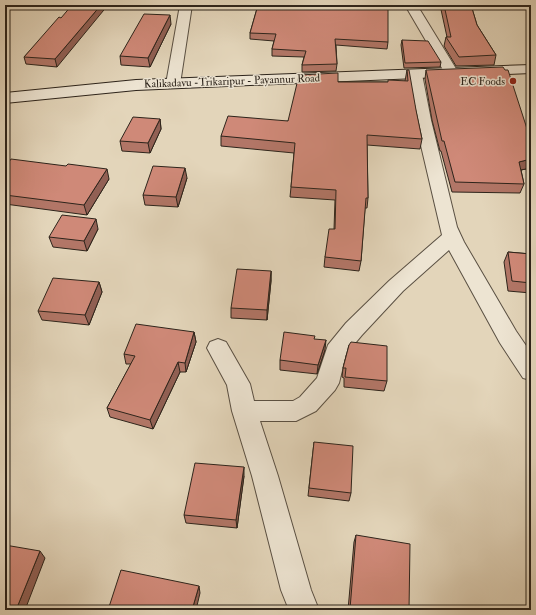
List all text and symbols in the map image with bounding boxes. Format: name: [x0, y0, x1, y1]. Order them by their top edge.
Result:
street label: Kalikadavu -Trikaripur - Payannur Road: [144, 71, 321, 92]
place label: EC Foods: [460, 75, 505, 88]
marker: EC Foods: [508, 76, 518, 86]

